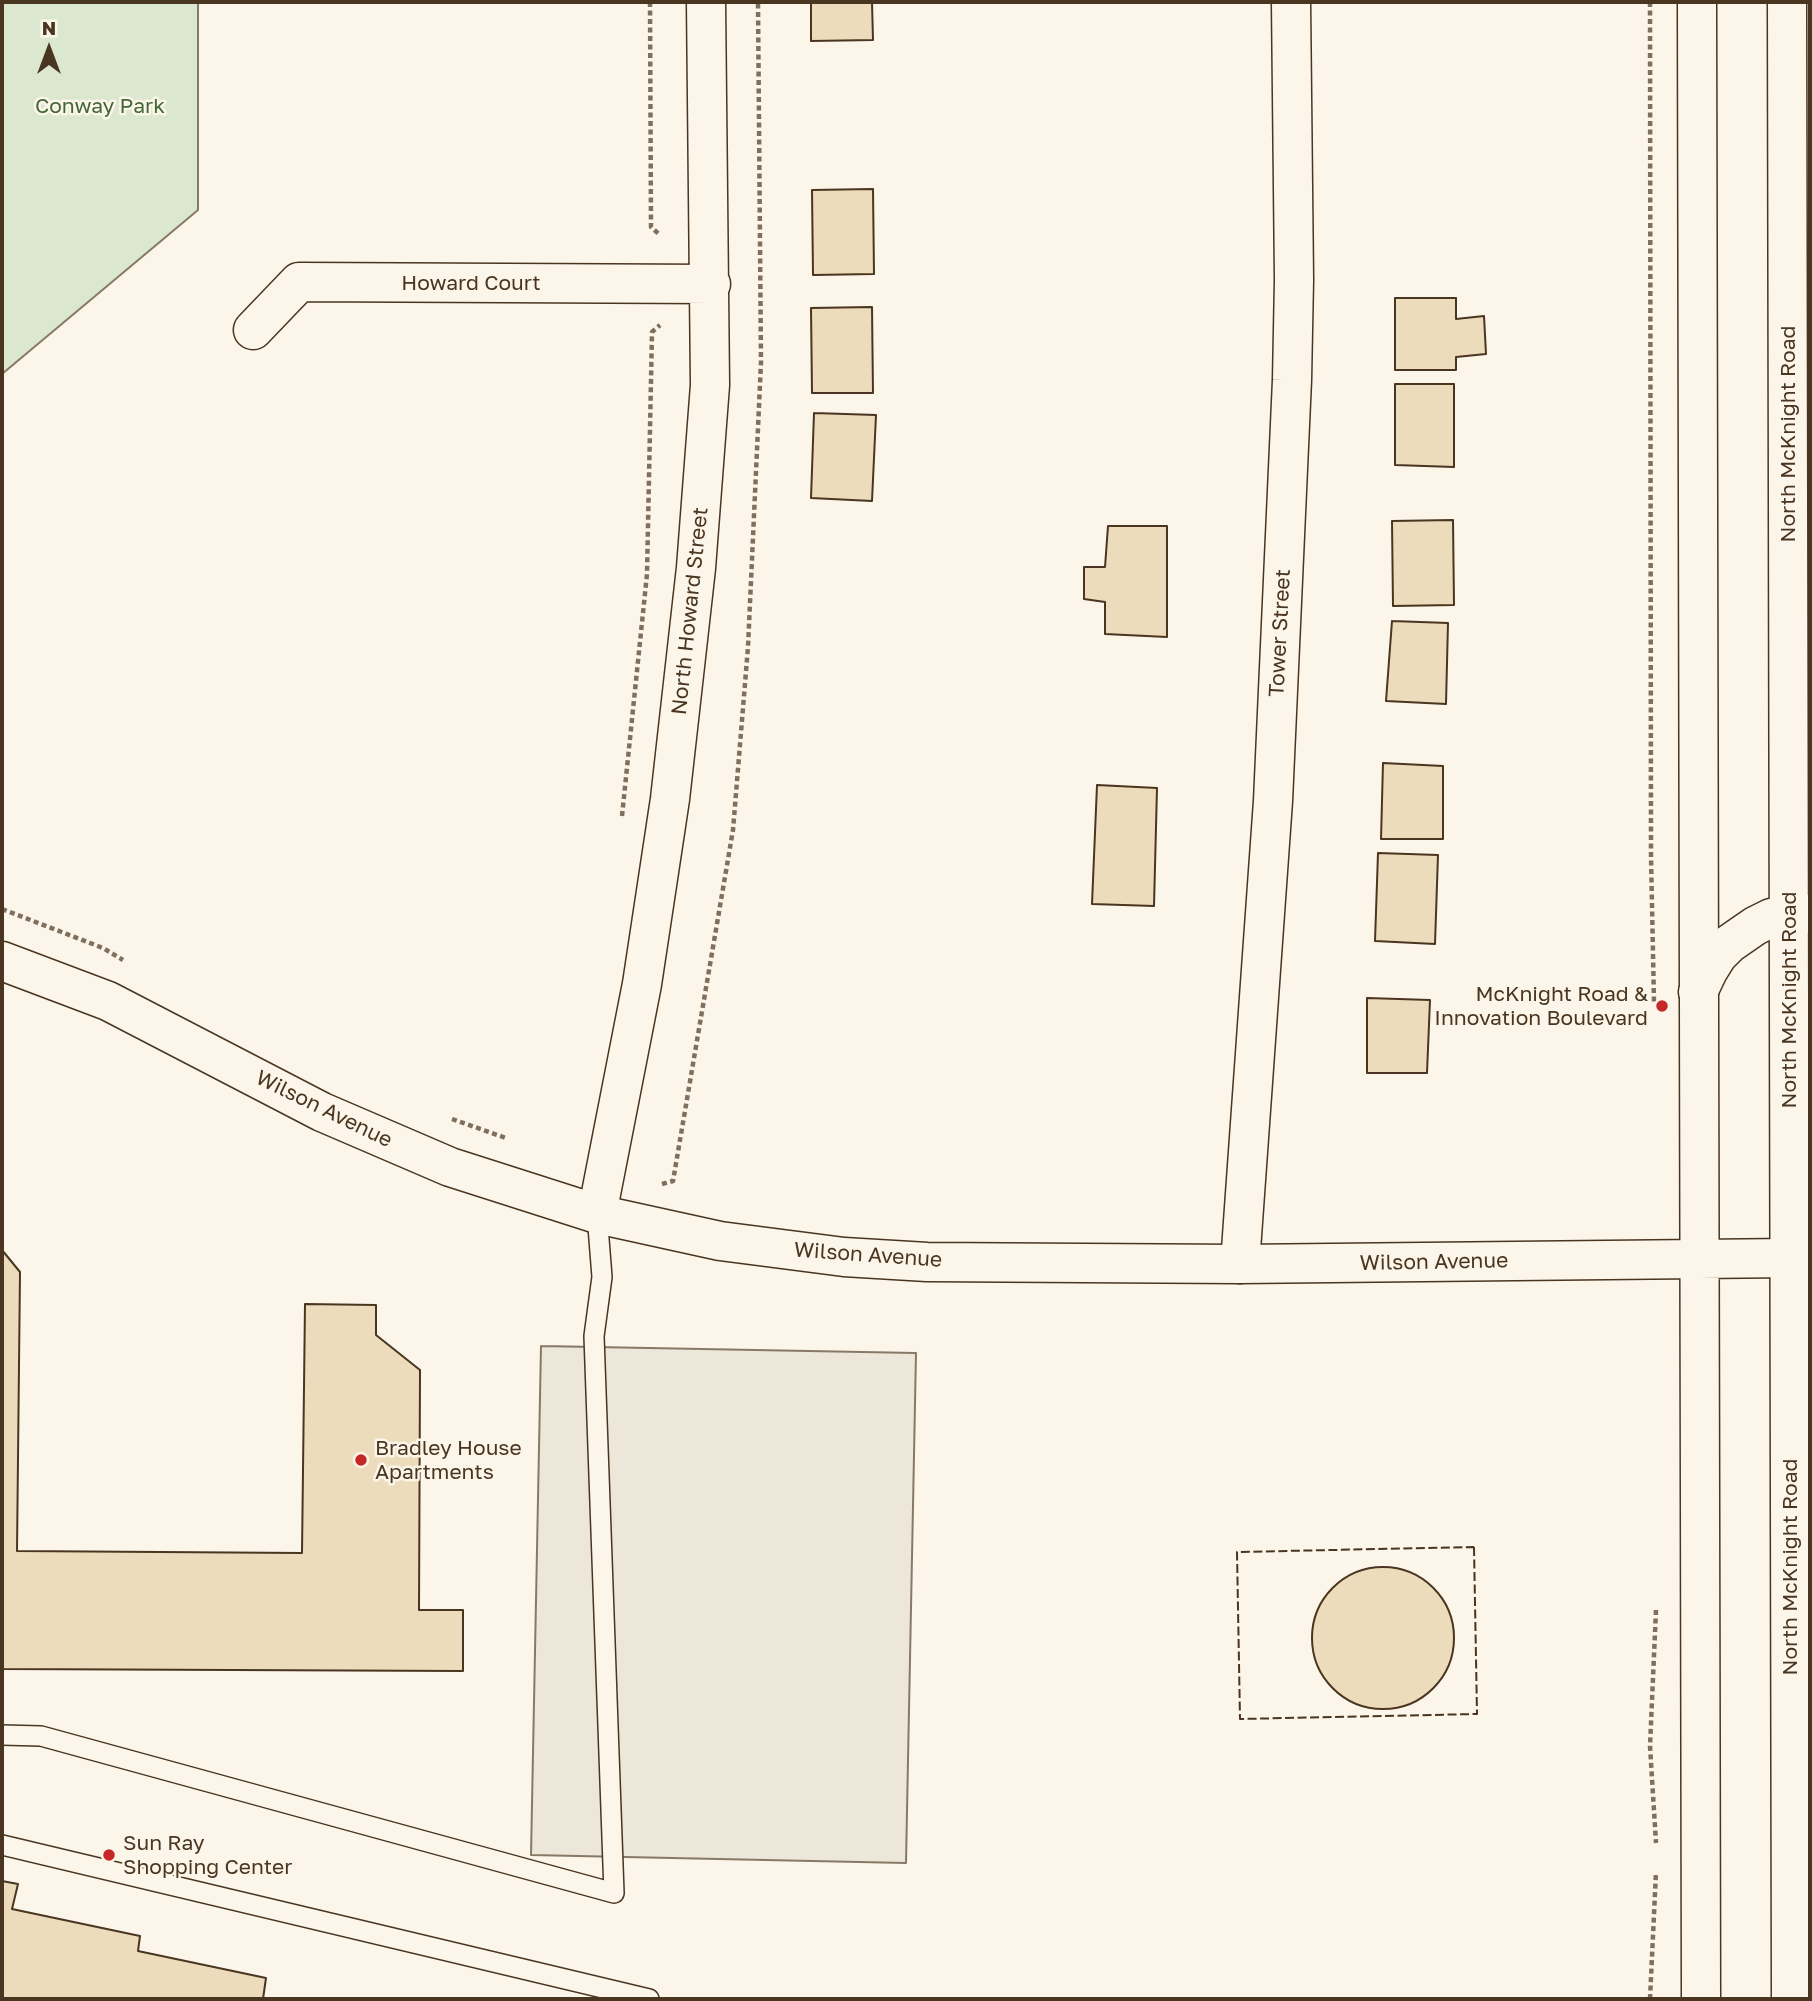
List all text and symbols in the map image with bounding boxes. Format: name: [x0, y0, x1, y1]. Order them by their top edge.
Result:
north arrow: [14, 14, 84, 84]
text: N: [42, 16, 56, 39]
park label: Conway Park: [35, 93, 165, 119]
street label: Howard Court: [401, 270, 541, 296]
street label: North McKnight Road: [1775, 326, 1801, 542]
street label: North Howard Street: [667, 506, 713, 716]
street label: Tower Street: [1264, 568, 1296, 698]
street label: North McKnight Road: [1776, 892, 1802, 1108]
place label: McKnight Road & Innovation Boulevard: [1434, 981, 1648, 1031]
marker: McKnight Road & Innovation Boulevard: [1654, 998, 1670, 1014]
street label: Wilson Avenue: [252, 1065, 396, 1153]
street label: Wilson Avenue: [793, 1237, 943, 1273]
street label: Wilson Avenue: [1360, 1248, 1508, 1276]
place label: Bradley House Apartments: [375, 1435, 522, 1485]
marker: Bradley House Apartments: [353, 1452, 369, 1468]
street label: North McKnight Road: [1777, 1459, 1803, 1675]
place label: Sun Ray Shopping Center: [123, 1830, 292, 1880]
marker: Sun Ray Shopping Center: [101, 1847, 117, 1863]

